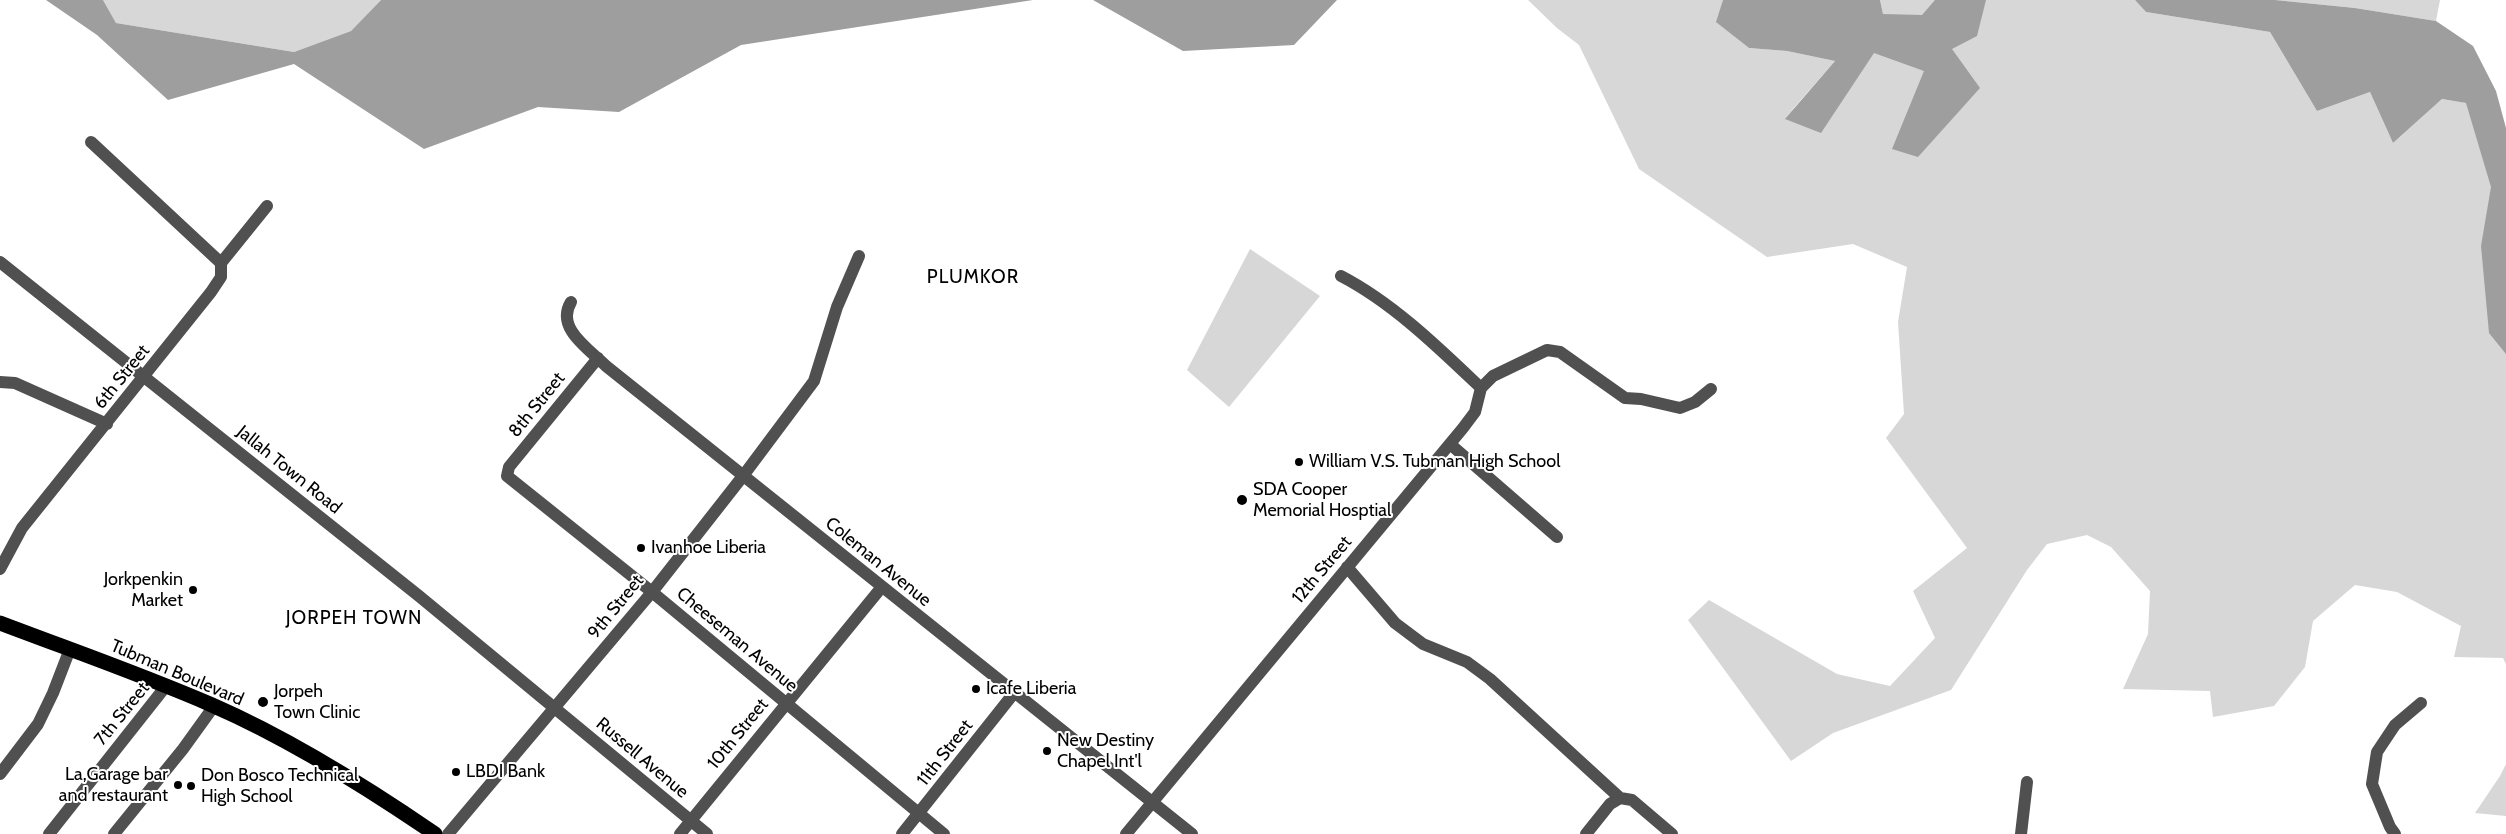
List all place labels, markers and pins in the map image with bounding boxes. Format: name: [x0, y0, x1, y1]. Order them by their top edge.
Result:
place label: William V.S. Tubman High School: [1309, 451, 1560, 473]
marker: William V.S. Tubman High School: [1293, 456, 1305, 468]
place label: SDA Cooper Memorial Hosptial: [1253, 479, 1391, 522]
marker: SDA Cooper Memorial Hosptial: [1235, 493, 1249, 507]
place label: Ivanhoe Liberia: [651, 537, 766, 559]
marker: Ivanhoe Liberia: [635, 542, 647, 554]
place label: Jorkpenkin Market: [104, 569, 183, 612]
marker: Jorkpenkin Market: [187, 584, 199, 596]
place label: Icafe Liberia: [986, 678, 1076, 700]
place label: Jorpeh Town Clinic: [274, 681, 360, 724]
marker: Icafe Liberia: [970, 683, 982, 695]
marker: Jorpeh Town Clinic: [256, 695, 270, 709]
place label: New Destiny Chapel Int'l: [1057, 730, 1154, 772]
marker: New Destiny Chapel Int'l: [1041, 745, 1053, 757]
place label: LBDI Bank: [466, 761, 545, 783]
place label: La,Garage bar and restaurant: [59, 764, 168, 806]
place label: Don Bosco Technical High School: [201, 765, 358, 808]
marker: LBDI Bank: [450, 766, 462, 778]
marker: La,Garage bar and restaurant: [172, 779, 184, 791]
marker: Don Bosco Technical High School: [185, 780, 197, 792]

